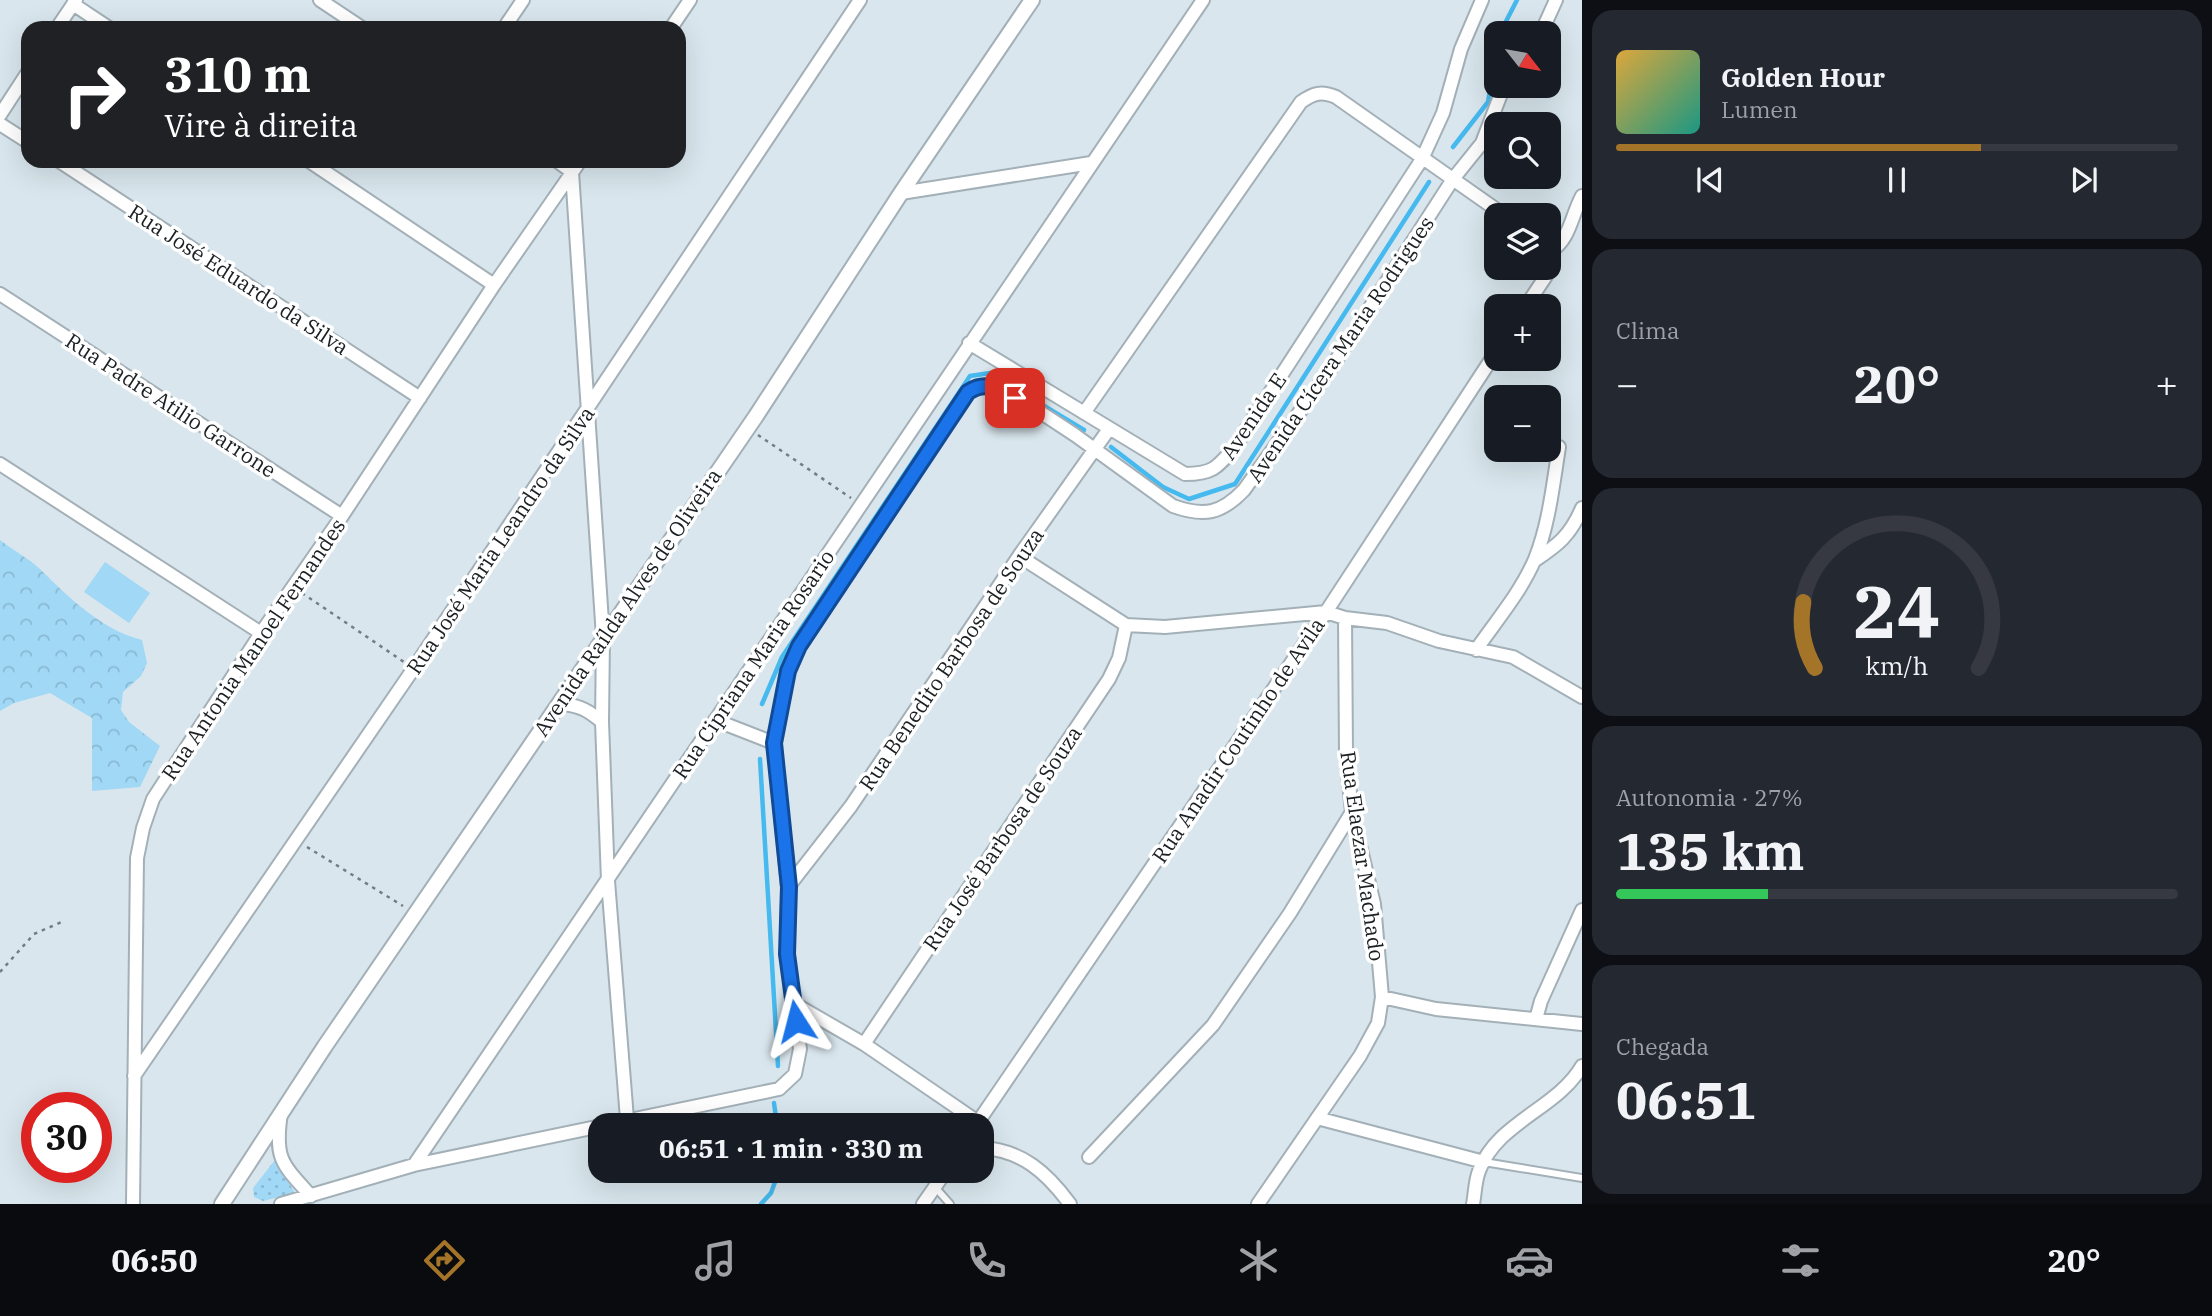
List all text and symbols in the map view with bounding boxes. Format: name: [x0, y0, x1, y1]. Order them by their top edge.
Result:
north arrow: [1484, 21, 1561, 98]
map controls: [1484, 21, 1561, 462]
text: 310 m: [164, 42, 311, 105]
icon: right: [49, 49, 140, 140]
text: Golden Hour: [1721, 60, 1885, 94]
text: Lumen: [1721, 94, 1798, 124]
text: Vire à direita: [164, 104, 358, 146]
button: search: [1484, 112, 1561, 189]
icon: previous: [1691, 161, 1729, 199]
icon: pause: [1878, 161, 1916, 199]
icon: next: [2065, 161, 2103, 199]
street label: Rua José Eduardo da Silva: [124, 197, 354, 361]
button: layers: [1484, 203, 1561, 280]
street label: Avenida Cícera Maria Rodrigues: [1240, 210, 1440, 488]
button: +: [1484, 294, 1561, 371]
text: Clima: [1616, 315, 1680, 345]
street label: Rua Padre Atilio Garrone: [60, 326, 282, 484]
text: 20°: [1854, 350, 1940, 417]
text: −: [1616, 359, 1639, 408]
text: +: [2155, 359, 2178, 408]
street label: Avenida E: [1214, 367, 1292, 465]
pin: [985, 368, 1045, 428]
icon: arrive: [996, 379, 1034, 417]
button: −: [1484, 385, 1561, 462]
street label: Rua José Maria Leandro da Silva: [400, 401, 600, 679]
street label: Avenida Raílda Alves de Oliveira: [527, 463, 727, 741]
street label: Rua Antonia Manoel Fernandes: [155, 513, 351, 785]
street label: Rua Benedito Barbosa de Souza: [852, 522, 1050, 796]
street label: Rua Cipriana Maria Rosario: [666, 544, 840, 784]
text: 24: [1853, 563, 1941, 658]
street label: Rua Anadir Coutinho de Avila: [1145, 612, 1331, 868]
text: km/h: [1865, 649, 1929, 682]
street label: Rua José Barbosa de Souza: [916, 720, 1088, 956]
street label: Rua Elaezar Machado: [1334, 749, 1392, 963]
text: Autonomia · 27%: [1616, 782, 1803, 812]
text: 135 km: [1616, 817, 1805, 884]
position arrow: [759, 984, 833, 1058]
text: Chegada: [1616, 1031, 1709, 1061]
text: 06:51: [1616, 1066, 1757, 1133]
speed limit sign: 30: [21, 1092, 112, 1183]
text: 06:51 · 1 min · 330 m: [659, 1131, 923, 1165]
icon: directions: [420, 1236, 469, 1285]
icon: music: [691, 1236, 740, 1285]
icon: phone: [962, 1236, 1011, 1285]
icon: climate: [1234, 1236, 1283, 1285]
icon: car: [1505, 1236, 1554, 1285]
icon: filters: [1776, 1236, 1825, 1285]
text: 06:50: [111, 1239, 198, 1281]
text: 20°: [2047, 1239, 2101, 1281]

